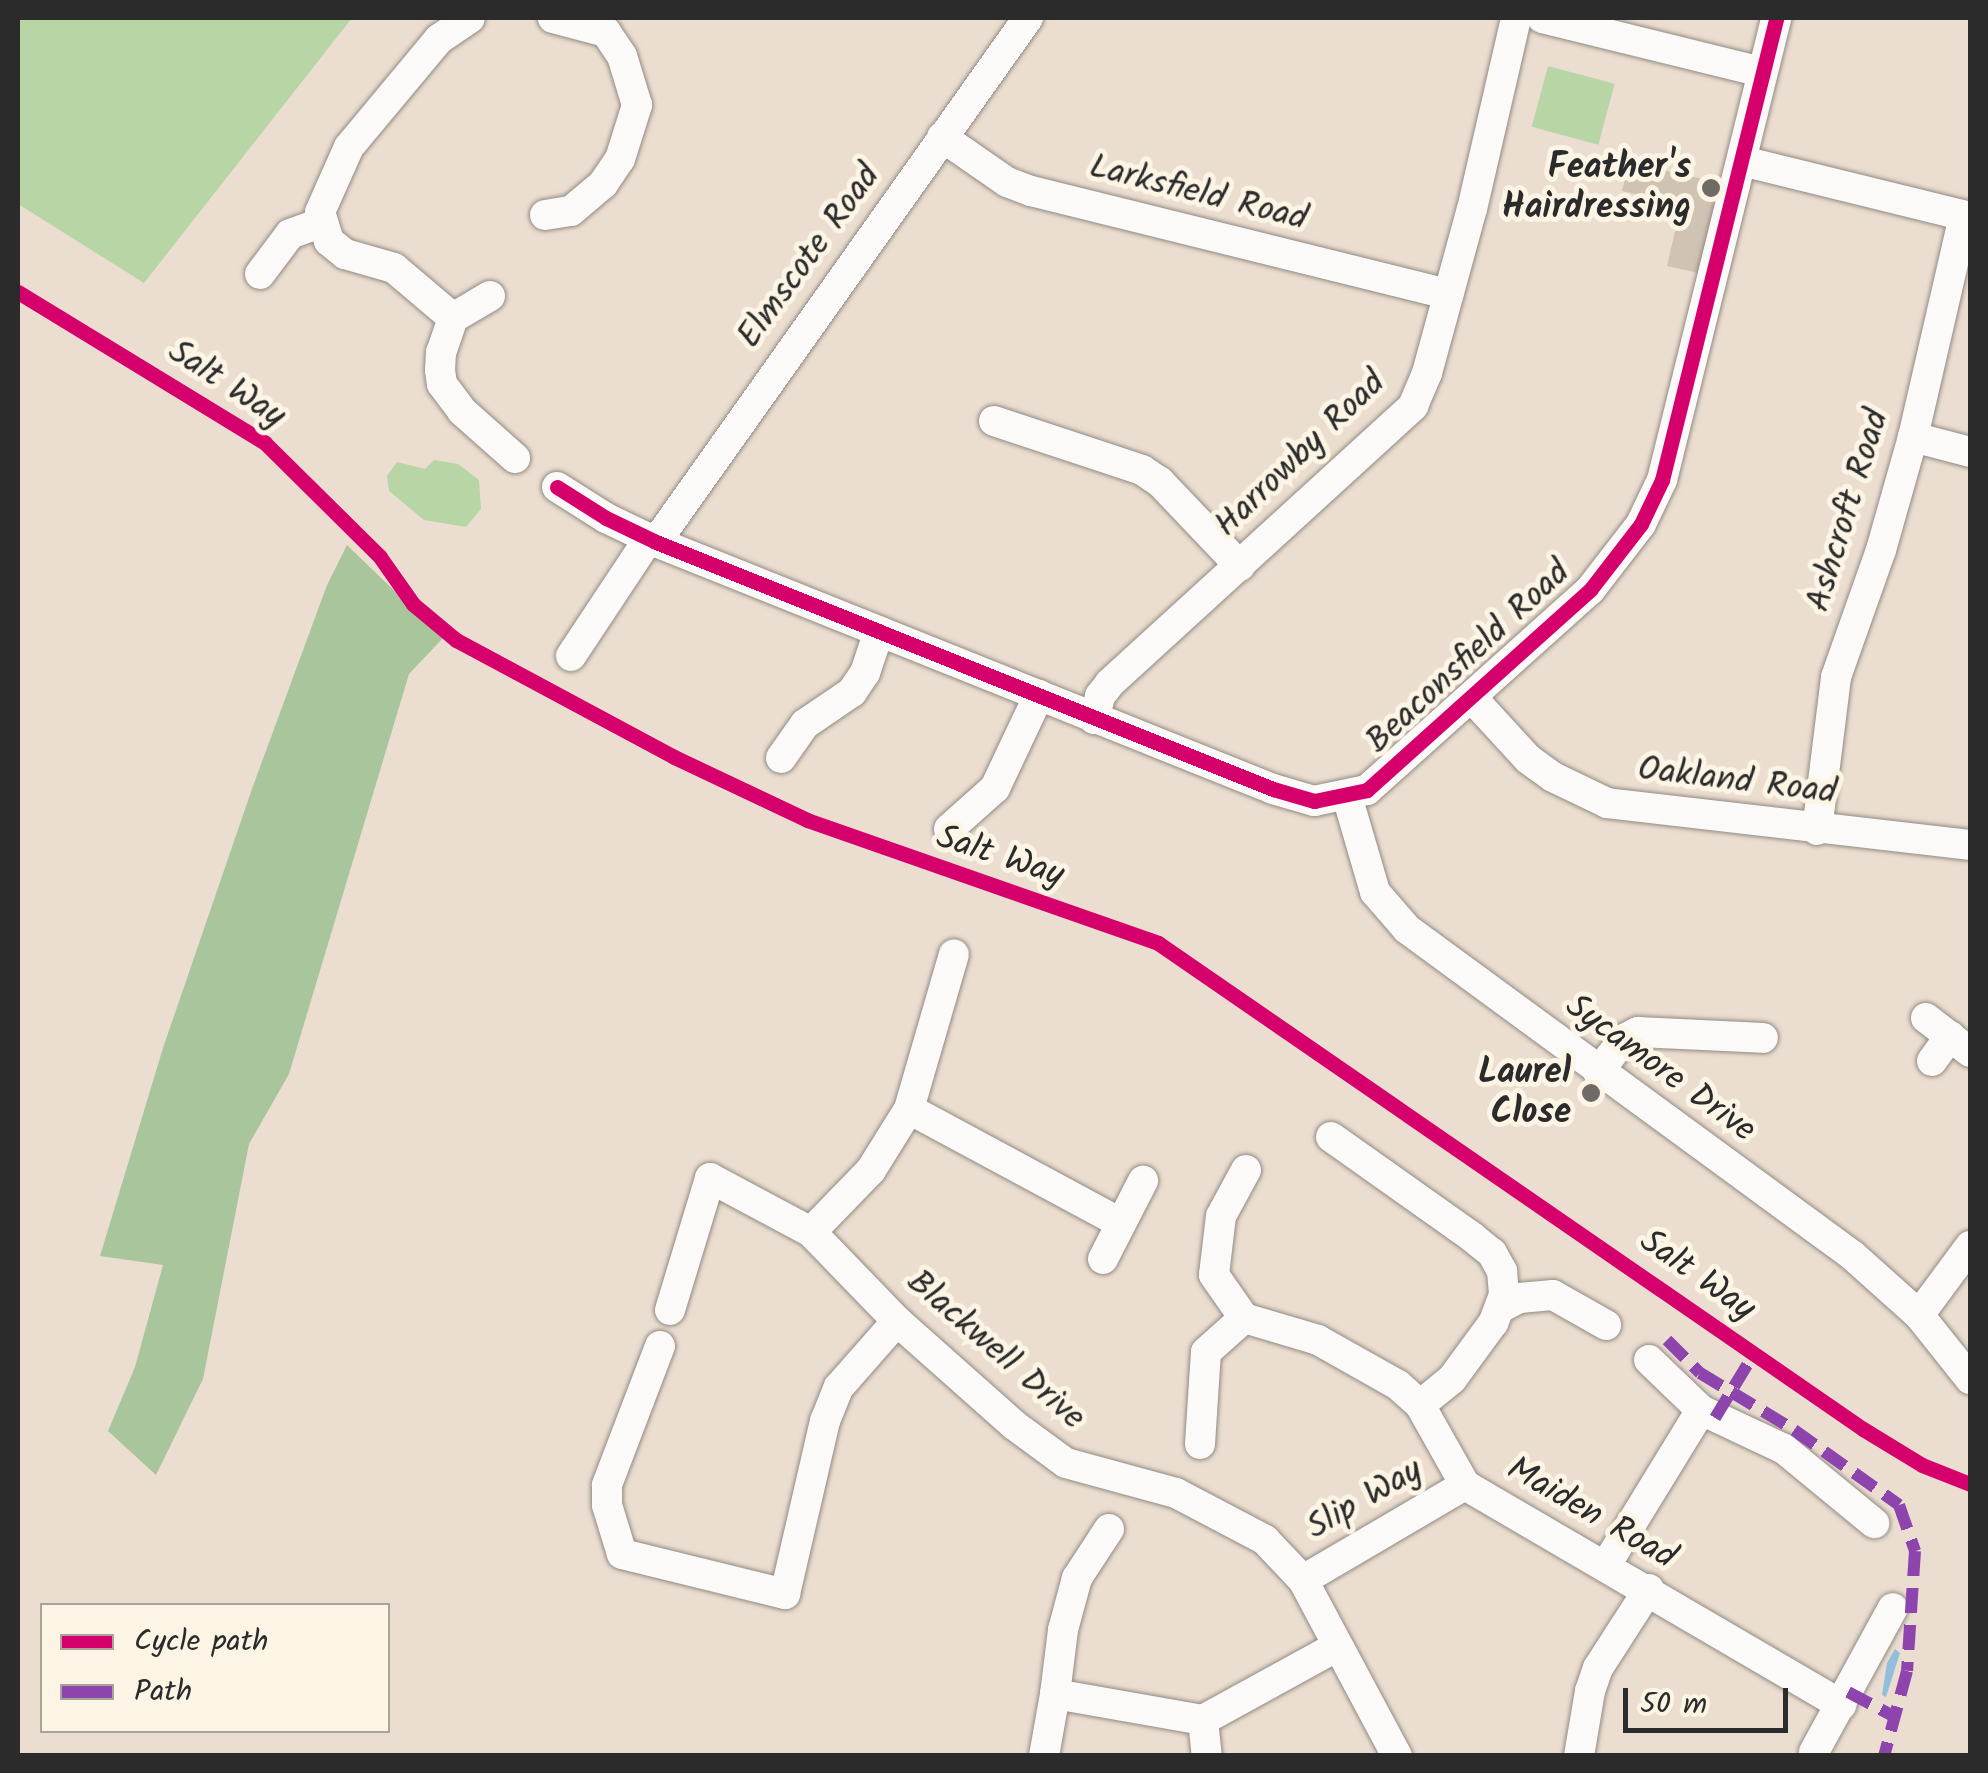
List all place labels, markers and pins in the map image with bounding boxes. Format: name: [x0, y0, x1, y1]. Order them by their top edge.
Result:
place label: Feather's Hairdressing: [1502, 147, 1691, 229]
marker: Feather's Hairdressing: [1700, 177, 1722, 199]
place label: Laurel Close: [1478, 1052, 1571, 1134]
marker: Laurel Close: [1580, 1082, 1602, 1104]

